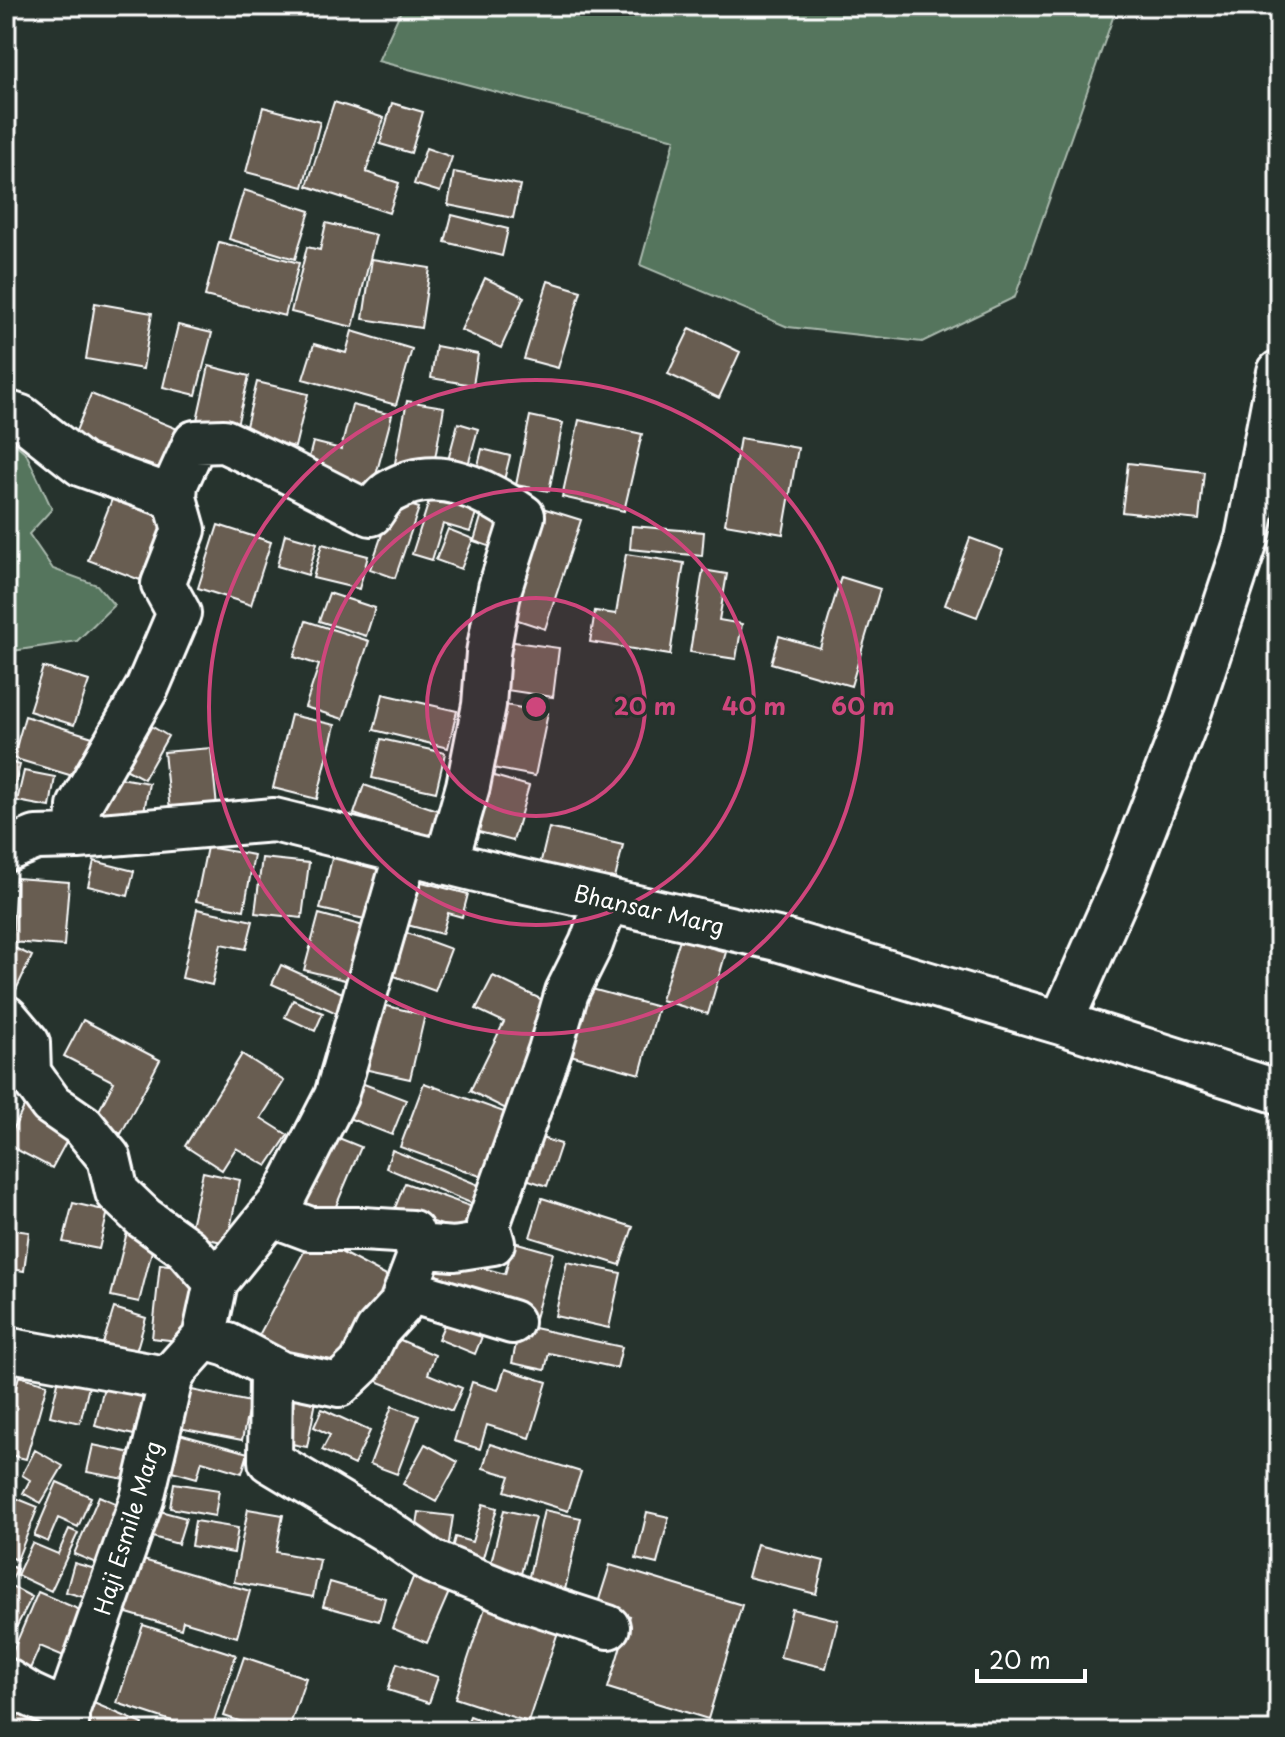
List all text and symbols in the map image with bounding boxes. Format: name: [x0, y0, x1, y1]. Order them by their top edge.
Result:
text: 20 m: [614, 687, 676, 723]
text: 40 m: [722, 687, 786, 723]
text: 60 m: [831, 687, 895, 723]
centre of rings: [522, 693, 550, 721]
street label: Bhansar Marg: [571, 875, 728, 942]
street label: Haji Esmile Marg: [84, 1437, 169, 1619]
scale bar: [977, 1633, 1085, 1683]
text: 20 m: [989, 1641, 1051, 1677]

